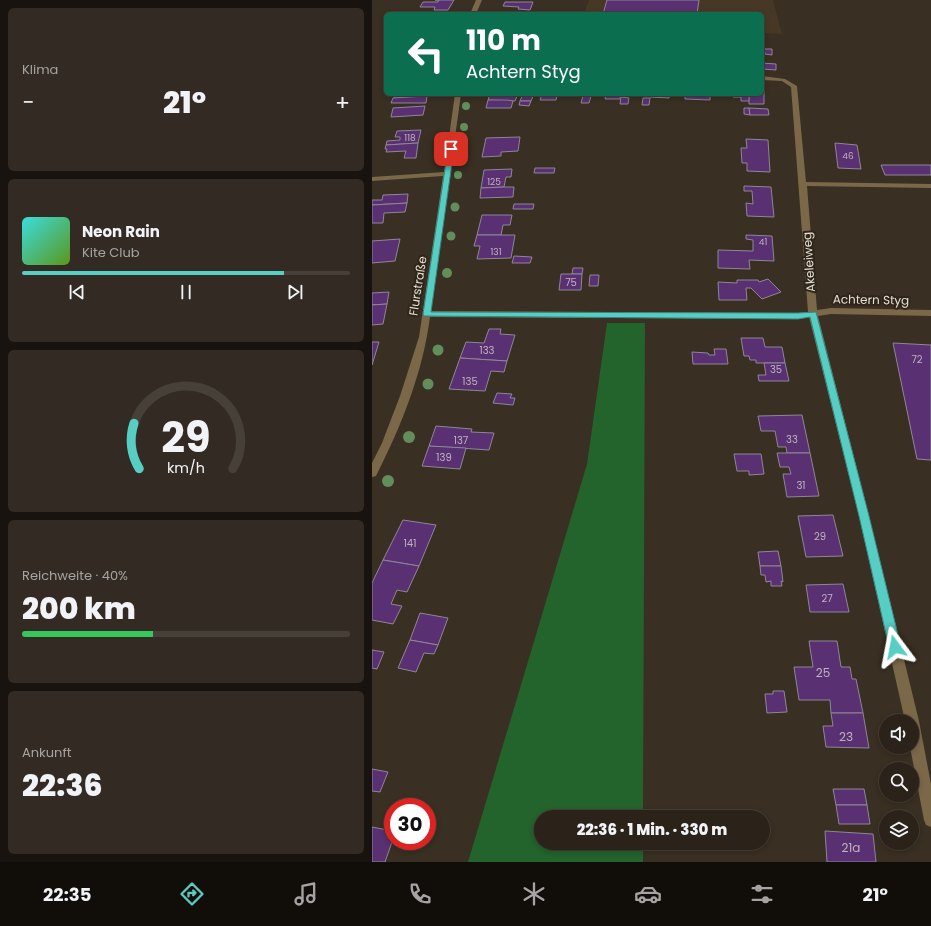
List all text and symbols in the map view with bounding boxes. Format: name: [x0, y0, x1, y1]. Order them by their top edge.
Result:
text: 110 m: [466, 21, 541, 60]
icon: left: [400, 28, 452, 80]
text: Achtern Styg: [466, 59, 581, 84]
text: Klima: [22, 60, 58, 79]
text: 21°: [163, 81, 206, 124]
text: −: [22, 87, 34, 118]
text: +: [335, 87, 350, 118]
house number: 118: [404, 132, 416, 144]
pin: [434, 132, 468, 166]
icon: arrive: [440, 138, 462, 160]
house number: 46: [842, 150, 854, 162]
house number: 125: [487, 176, 501, 188]
text: Neon Rain: [82, 221, 160, 242]
street label: Akeleiweg: [798, 231, 819, 293]
house number: 41: [759, 236, 767, 248]
text: Kite Club: [82, 243, 140, 262]
house number: 131: [490, 246, 502, 258]
street label: Flurstraße: [404, 255, 431, 317]
house number: 75: [565, 275, 577, 290]
icon: previous: [66, 281, 88, 303]
icon: pause: [175, 281, 197, 303]
icon: next: [284, 281, 306, 303]
street label: Achtern Styg: [833, 290, 909, 309]
house number: 133: [480, 343, 495, 358]
house number: 72: [911, 352, 923, 367]
house number: 35: [770, 362, 782, 377]
house number: 135: [462, 374, 478, 389]
text: 29: [161, 408, 211, 467]
house number: 33: [786, 432, 798, 447]
house number: 137: [454, 433, 469, 448]
house number: 139: [436, 450, 452, 465]
text: km/h: [167, 458, 205, 478]
house number: 31: [796, 478, 806, 493]
house number: 29: [814, 529, 826, 544]
house number: 141: [404, 536, 416, 551]
text: Reichweite · 40%: [22, 566, 128, 585]
text: 200 km: [22, 587, 136, 630]
house number: 27: [821, 591, 833, 606]
position arrow: [874, 626, 916, 668]
house number: 25: [816, 664, 830, 681]
map controls: [879, 714, 919, 850]
button: sound: [879, 714, 919, 754]
house number: 23: [839, 728, 853, 745]
text: Ankunft: [22, 743, 71, 762]
button: search: [879, 762, 919, 802]
text: 22:36: [22, 764, 103, 807]
speed limit sign: 30: [384, 798, 436, 850]
button: layers: [879, 810, 919, 850]
text: 22:36 · 1 Min. · 330 m: [577, 819, 727, 840]
house number: 21a: [842, 839, 860, 856]
icon: directions: [178, 880, 206, 908]
icon: music: [292, 880, 320, 908]
icon: phone: [406, 880, 434, 908]
icon: climate: [520, 880, 548, 908]
icon: car: [634, 880, 662, 908]
icon: filters: [748, 880, 776, 908]
text: 22:35: [43, 882, 91, 907]
text: 21°: [862, 882, 888, 907]

